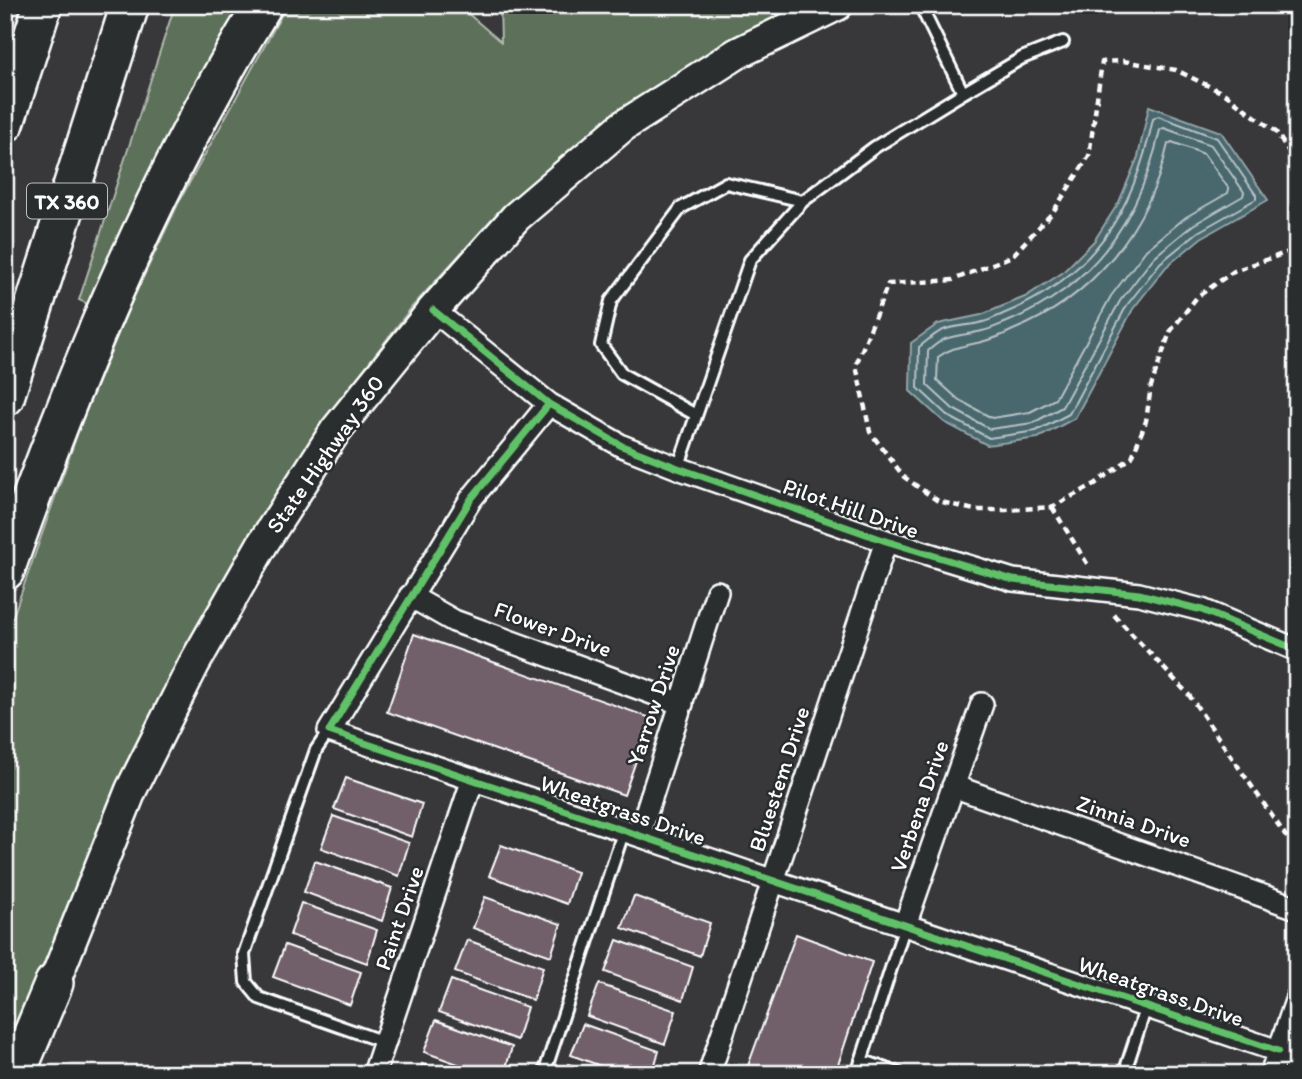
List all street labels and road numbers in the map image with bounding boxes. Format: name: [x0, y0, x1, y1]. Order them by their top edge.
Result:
road number: TX 360: [27, 184, 107, 218]
street label: State Highway 360: [260, 369, 390, 539]
street label: Pilot Hill Drive: [779, 472, 923, 544]
street label: Flower Drive: [491, 595, 615, 663]
street label: Yarrow Drive: [620, 641, 686, 769]
street label: Bluestem Drive: [742, 703, 816, 855]
street label: Verbena Drive: [883, 736, 955, 876]
street label: Wheatgrass Drive: [536, 769, 710, 851]
street label: Zinnia Drive: [1073, 788, 1195, 854]
street label: Paint Drive: [368, 862, 430, 974]
street label: Wheatgrass Drive: [1074, 950, 1248, 1032]

